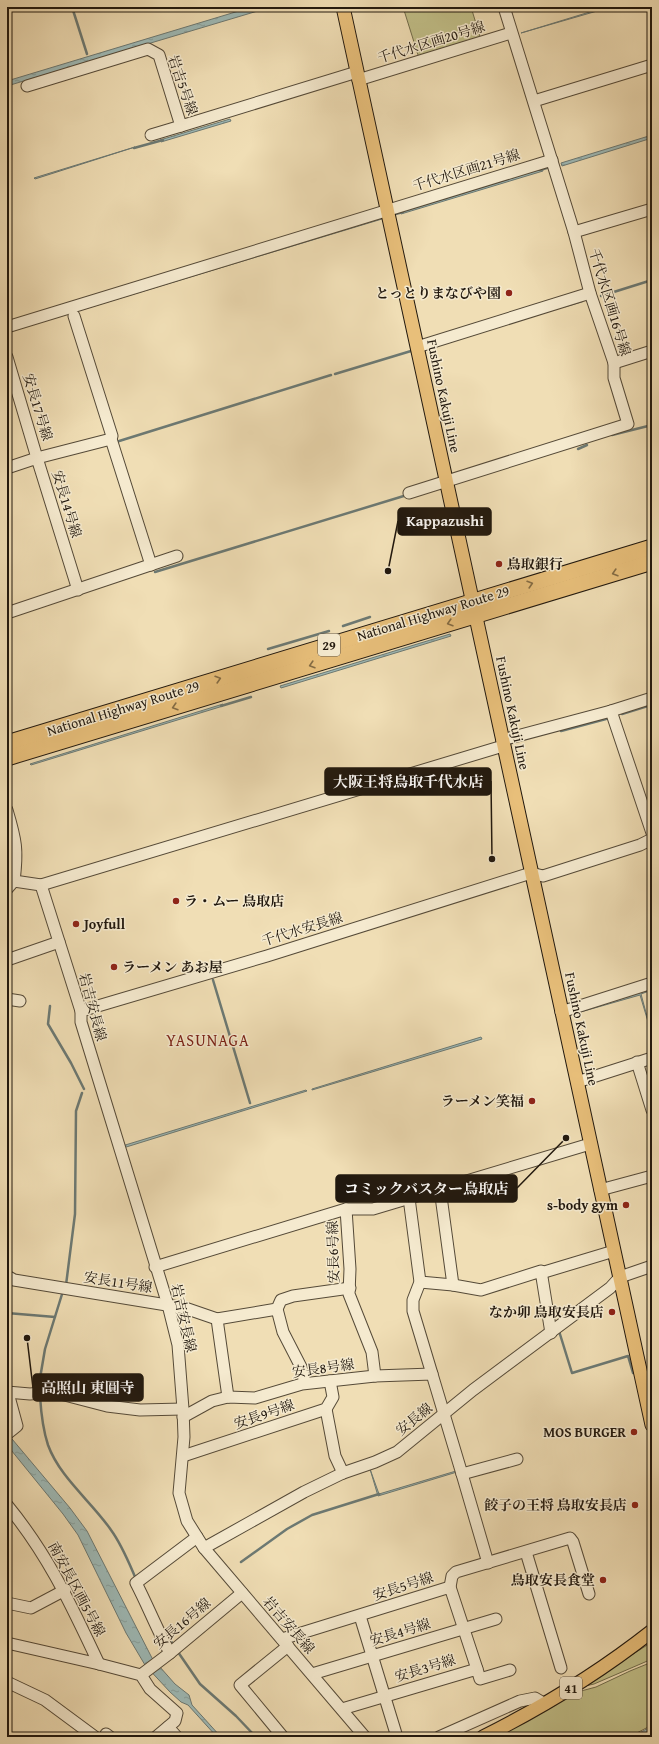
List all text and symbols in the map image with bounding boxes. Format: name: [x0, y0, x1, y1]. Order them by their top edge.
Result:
street label: 千代水区画20号線: [375, 16, 487, 68]
street label: 岩吉5号線: [163, 52, 203, 118]
street label: 千代水区画21号線: [410, 144, 522, 196]
street label: 千代水区画16号線: [584, 246, 636, 358]
place label: とっとりまなびや園: [375, 283, 501, 303]
marker: とっとりまなびや園: [504, 288, 514, 298]
street label: Fushino Kakuji Line: [422, 337, 466, 455]
street label: 安長17号線: [18, 371, 58, 443]
street label: 安長14号線: [47, 468, 87, 540]
callout: Kappazushi: [398, 508, 491, 535]
text: Kappazushi: [406, 510, 484, 531]
place label: 鳥取銀行: [507, 554, 563, 574]
marker: 鳥取銀行: [494, 559, 504, 569]
one-way arrow: [611, 568, 618, 577]
street label: National Highway Route 29: [354, 580, 512, 646]
one-way arrow: [527, 580, 534, 589]
one-way arrow: [447, 618, 454, 627]
road number: 29: [318, 634, 340, 656]
street label: Fushino Kakuji Line: [491, 654, 535, 772]
one-way arrow: [309, 660, 316, 669]
street label: National Highway Route 29: [44, 675, 202, 741]
one-way arrow: [215, 675, 222, 684]
one-way arrow: [171, 702, 178, 711]
callout: 大阪王将鳥取千代水店: [325, 768, 491, 795]
text: 大阪王将鳥取千代水店: [333, 771, 483, 792]
place label: ラ・ムー 鳥取店: [184, 891, 284, 911]
marker: ラ・ムー 鳥取店: [171, 896, 181, 906]
street label: 千代水安長線: [259, 907, 345, 951]
place label: Joyfull: [82, 914, 126, 934]
marker: Joyfull: [71, 919, 81, 929]
place label: ラーメン あお屋: [122, 957, 222, 977]
marker: ラーメン あお屋: [109, 962, 119, 972]
street label: Fushino Kakuji Line: [560, 970, 604, 1088]
street label: 岩吉安長線: [74, 971, 112, 1043]
district label: YASUNAGA: [166, 1028, 250, 1052]
place label: ラーメン笑福: [441, 1091, 524, 1111]
marker: ラーメン笑福: [527, 1096, 537, 1106]
callout: コミックバスター鳥取店: [336, 1175, 517, 1202]
text: コミックバスター鳥取店: [344, 1178, 508, 1199]
place label: s-body gym: [547, 1195, 618, 1215]
marker: s-body gym: [621, 1200, 631, 1210]
street label: 安長6号線: [322, 1220, 344, 1284]
street label: 安長11号線: [82, 1267, 154, 1297]
street label: 岩吉安長線: [166, 1282, 202, 1354]
place label: なか卯 鳥取安長店: [489, 1302, 604, 1322]
marker: なか卯 鳥取安長店: [607, 1307, 617, 1317]
street label: 安長8号線: [291, 1354, 355, 1382]
callout: 高照山 東圓寺: [33, 1374, 143, 1401]
text: 高照山 東圓寺: [41, 1377, 135, 1398]
street label: 安長9号線: [231, 1394, 297, 1434]
street label: 安長線: [391, 1398, 437, 1440]
place label: MOS BURGER: [543, 1422, 626, 1442]
marker: MOS BURGER: [629, 1427, 639, 1437]
place label: 餃子の王将 鳥取安長店: [484, 1495, 627, 1515]
marker: 餃子の王将 鳥取安長店: [630, 1500, 640, 1510]
street label: 南安長区画5号線: [44, 1538, 110, 1640]
street label: 安長5号線: [370, 1567, 436, 1605]
place label: 鳥取安長食堂: [511, 1570, 595, 1590]
marker: 鳥取安長食堂: [598, 1575, 608, 1585]
street label: 岩吉安長線: [258, 1592, 320, 1658]
street label: 安長16号線: [149, 1593, 215, 1653]
street label: 安長4号線: [367, 1613, 433, 1651]
street label: 安長3号線: [392, 1649, 458, 1687]
road number: 41: [560, 1677, 582, 1699]

